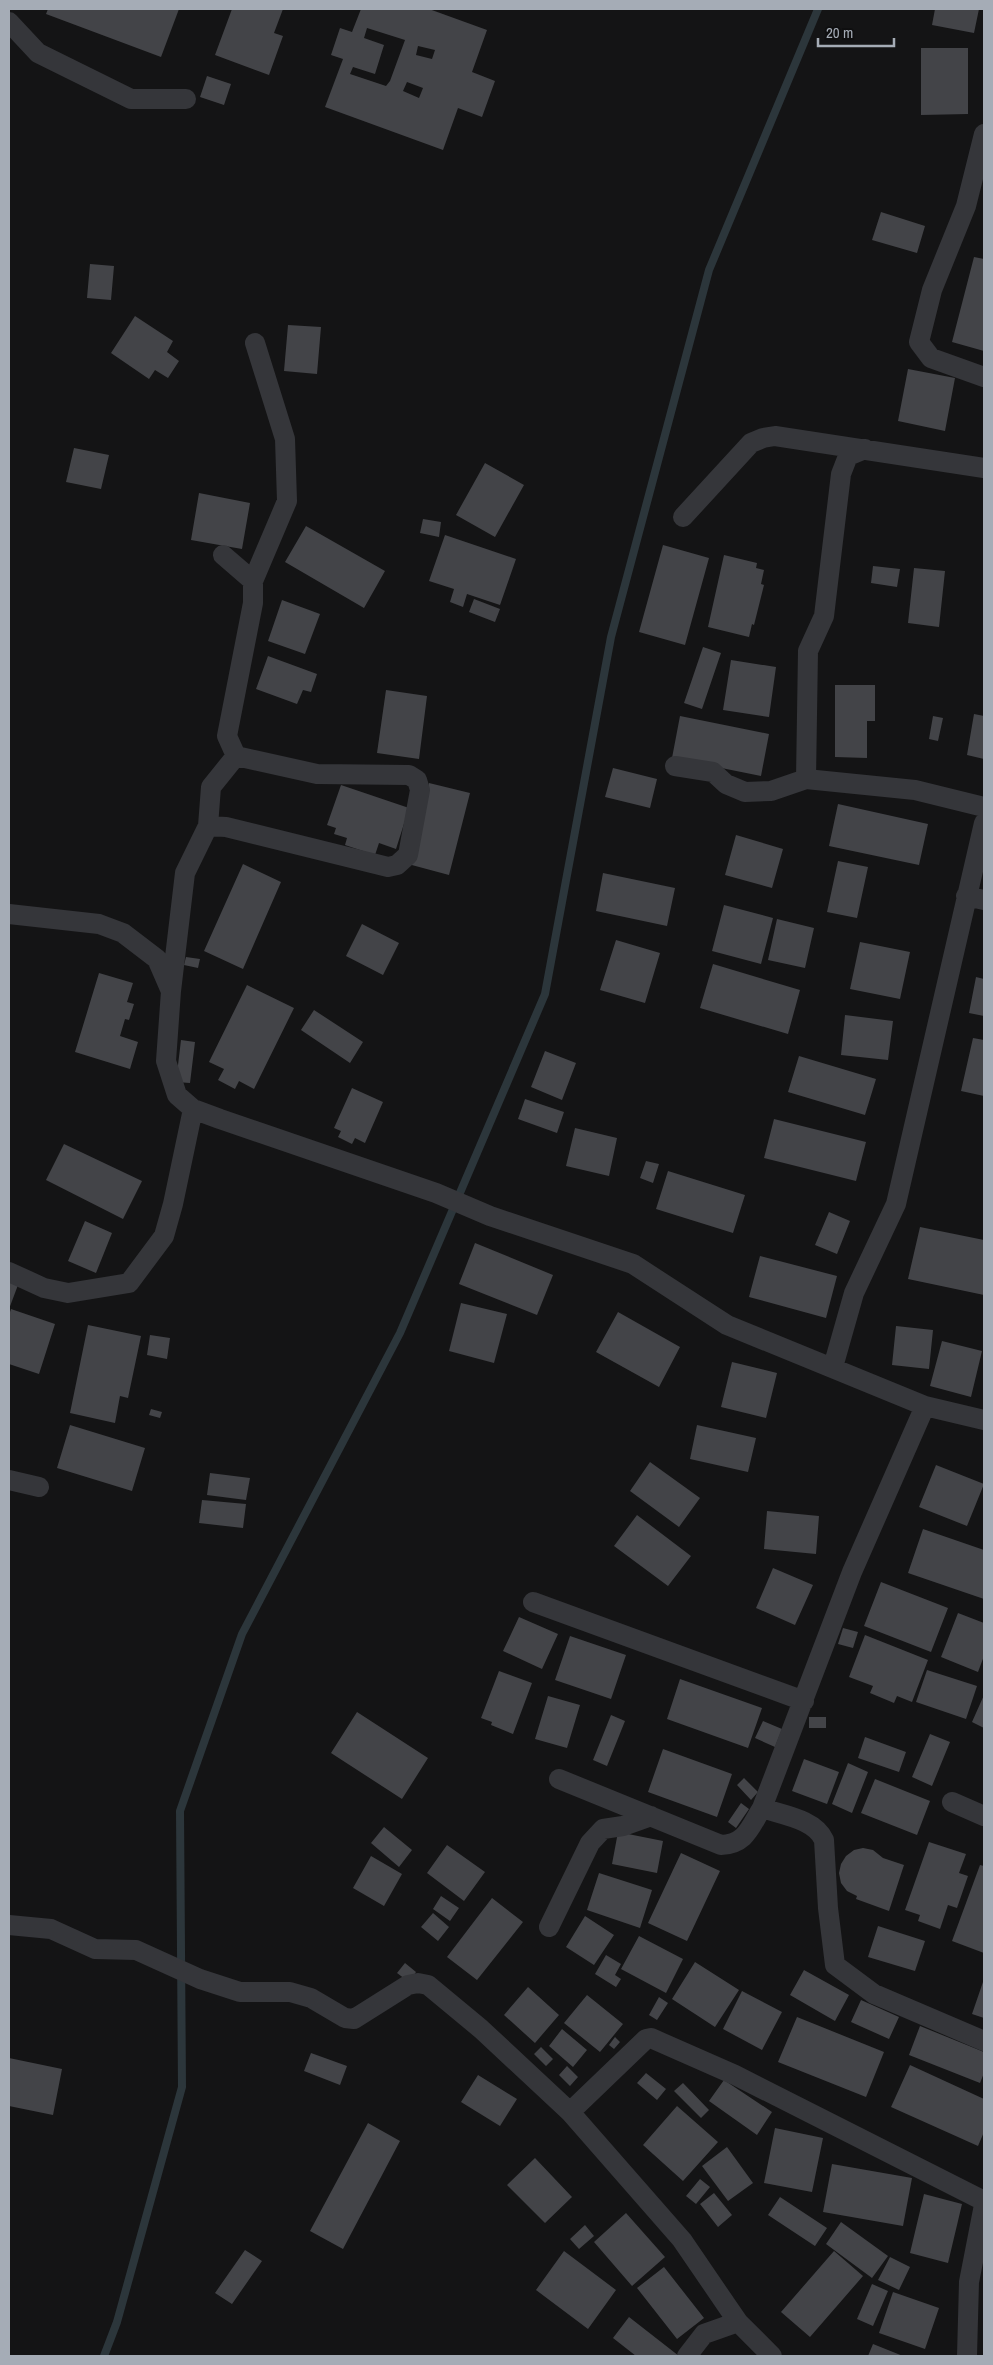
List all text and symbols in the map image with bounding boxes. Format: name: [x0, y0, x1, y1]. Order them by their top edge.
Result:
scale bar: [818, 15, 894, 47]
text: 20 m: [826, 22, 853, 43]

